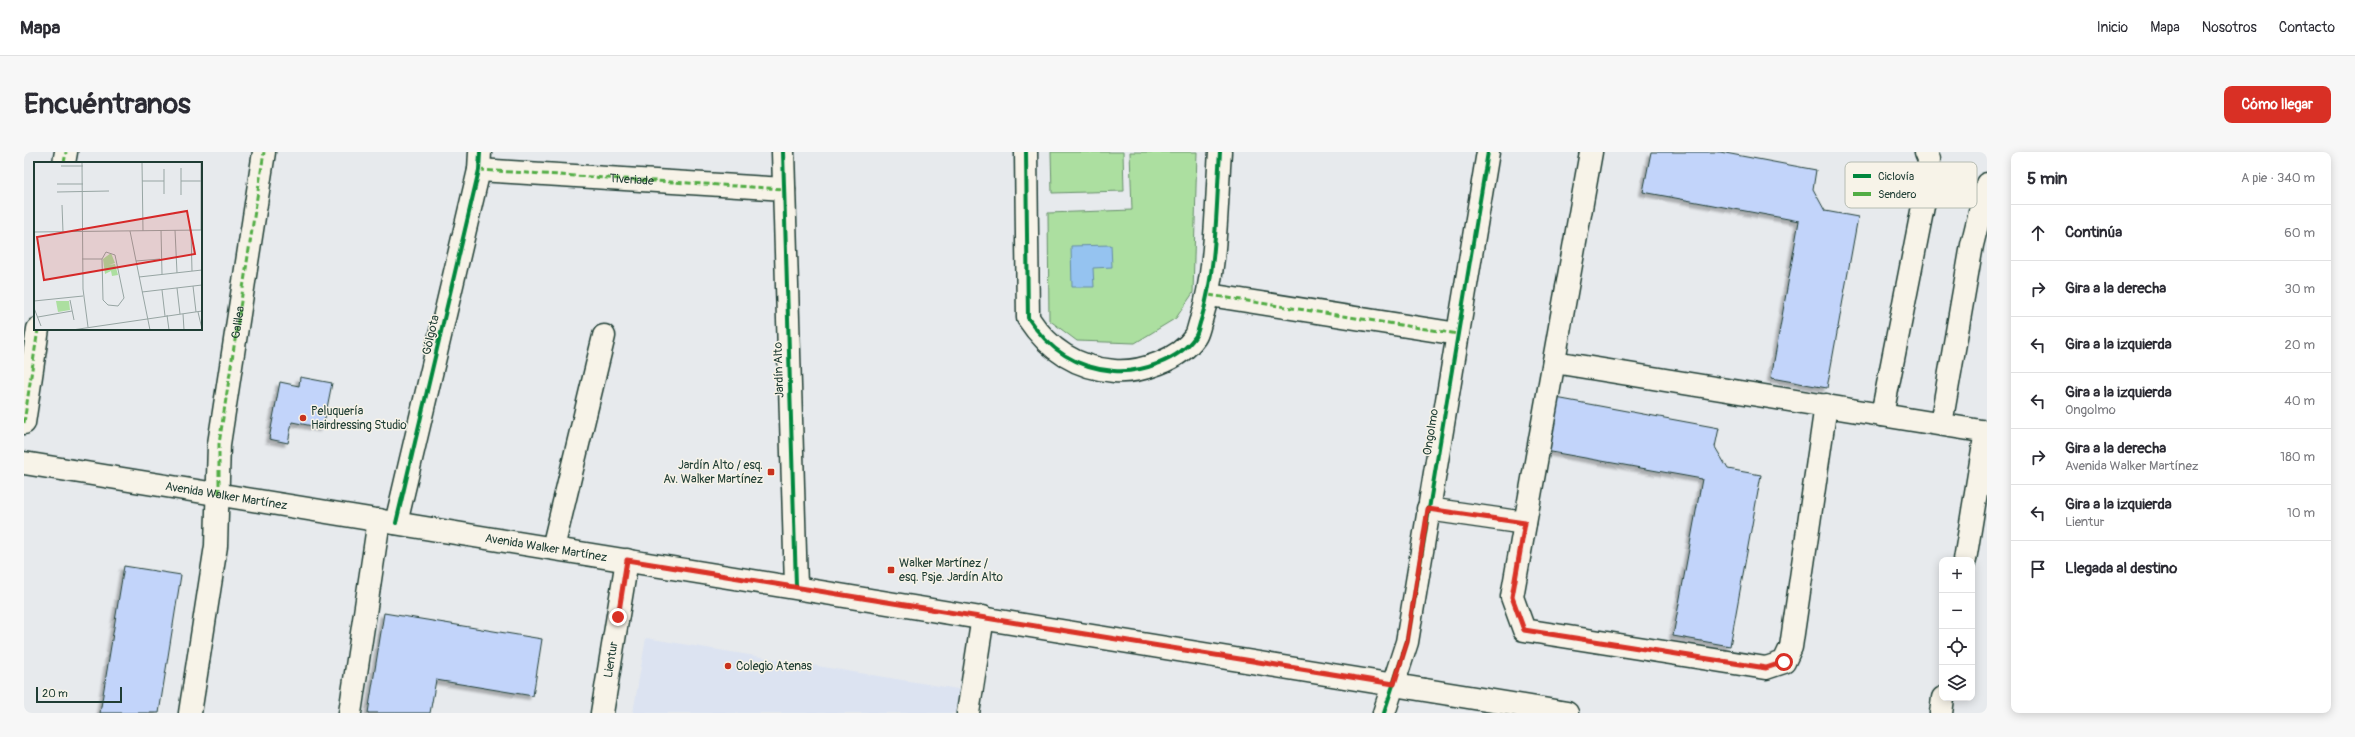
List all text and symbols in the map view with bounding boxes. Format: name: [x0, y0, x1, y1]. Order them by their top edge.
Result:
text: Mapa: [20, 16, 60, 40]
text: Inicio: [2097, 19, 2128, 36]
text: Mapa: [2150, 19, 2180, 36]
text: Nosotros: [2202, 19, 2257, 36]
text: Contacto: [2279, 19, 2335, 36]
button: Cómo llegar: [2224, 86, 2331, 123]
text: Encuéntranos: [24, 87, 191, 122]
inset map: [34, 162, 202, 330]
legend: [1845, 162, 1977, 208]
text: 5 min: [2027, 168, 2067, 189]
text: Ciclovía: [1878, 170, 1914, 183]
text: A pie · 340 m: [2241, 170, 2315, 186]
street label: Tiveriade: [609, 171, 654, 188]
text: Sendero: [1878, 188, 1916, 201]
icon: ahead: [2027, 222, 2049, 244]
text: Continúa: [2065, 223, 2122, 242]
text: 60 m: [2284, 225, 2315, 241]
icon: right: [2027, 278, 2049, 300]
text: Gira a la derecha: [2065, 279, 2166, 298]
text: 30 m: [2285, 281, 2315, 297]
street label: Galilea: [228, 305, 248, 340]
street label: Gólgota: [419, 313, 443, 356]
icon: left: [2027, 334, 2049, 356]
text: Gira a la izquierda: [2065, 335, 2172, 354]
text: 20 m: [2284, 337, 2315, 353]
street label: Jardín Alto: [771, 341, 787, 398]
text: Gira a la izquierda: [2065, 383, 2172, 402]
icon: left: [2027, 390, 2049, 412]
text: 40 m: [2284, 393, 2315, 409]
text: Ongolmo: [2065, 402, 2116, 418]
place label: Peluquería Hairdressing Studio: [311, 404, 407, 433]
street label: Ongolmo: [1420, 407, 1442, 456]
marker: Peluquería Hairdressing Studio: [298, 413, 308, 423]
text: Gira a la derecha: [2065, 439, 2166, 458]
icon: right: [2027, 446, 2049, 468]
text: 180 m: [2280, 449, 2315, 465]
place label: Jardín Alto / esq. Av. Walker Martínez: [663, 458, 763, 487]
text: Avenida Walker Martínez: [2065, 458, 2199, 474]
marker: Jardín Alto / esq. Av. Walker Martínez: [766, 467, 776, 477]
street label: Avenida Walker Martínez: [164, 479, 289, 513]
text: Gira a la izquierda: [2065, 495, 2172, 514]
icon: left: [2027, 502, 2049, 524]
text: 10 m: [2287, 505, 2315, 521]
text: Lientur: [2065, 514, 2104, 530]
street label: Avenida Walker Martínez: [484, 530, 608, 565]
place label: Walker Martínez / esq. Psje. Jardín Alto: [899, 556, 1004, 585]
map controls: [1939, 557, 1975, 701]
button: +: [1939, 557, 1975, 593]
icon: arrive: [2027, 558, 2049, 580]
text: Llegada al destino: [2065, 559, 2177, 578]
marker: Walker Martínez / esq. Psje. Jardín Alto: [886, 565, 896, 575]
button: −: [1939, 593, 1975, 629]
route end: [609, 608, 627, 626]
button: locate: [1939, 629, 1975, 665]
street label: Lientur: [600, 640, 621, 679]
route start: [1775, 653, 1793, 671]
place label: Colegio Atenas: [736, 659, 813, 674]
marker: Colegio Atenas: [723, 661, 733, 671]
button: layers: [1939, 665, 1975, 701]
scale bar: [36, 685, 122, 704]
text: 20 m: [42, 687, 68, 700]

